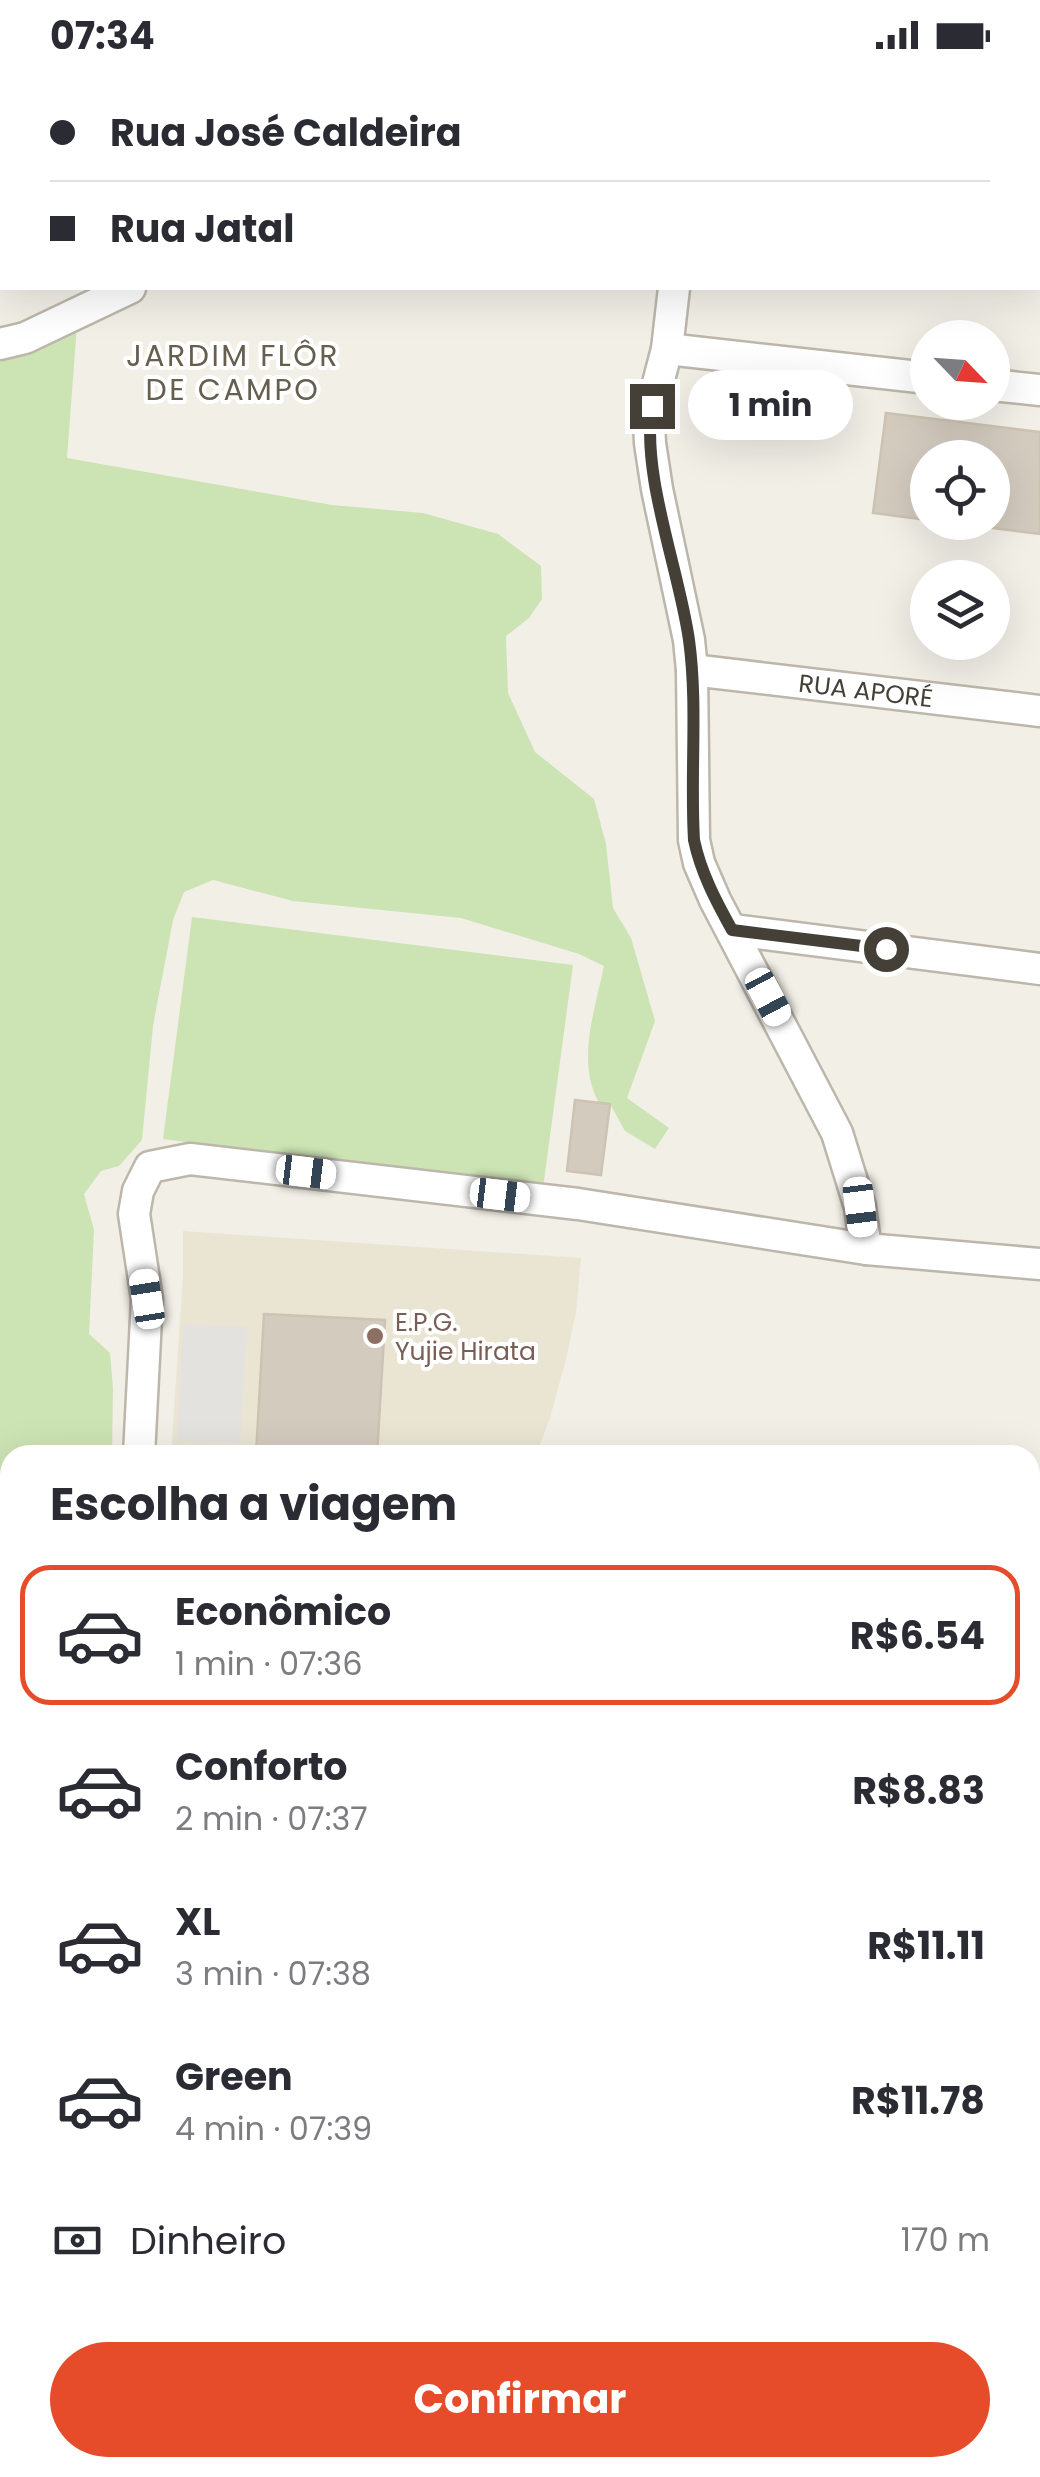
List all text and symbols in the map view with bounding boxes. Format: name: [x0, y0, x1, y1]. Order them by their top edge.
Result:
text: 07:34: [50, 9, 155, 62]
text: Rua José Caldeira: [110, 106, 462, 159]
text: Rua Jatal: [110, 202, 294, 255]
north arrow: [910, 320, 1010, 420]
map controls: [910, 320, 1010, 660]
district label: JARDIM FLÔR DE CAMPO: [126, 334, 340, 411]
callout: 1 min: [687, 371, 852, 441]
text: 1 min: [729, 382, 812, 427]
route end: [630, 384, 675, 429]
button: locate: [910, 440, 1010, 540]
button: layers: [910, 560, 1010, 660]
street label: RUA APORÉ: [797, 666, 935, 716]
route start: [864, 927, 909, 972]
car: [741, 963, 795, 1031]
car: [274, 1153, 338, 1191]
car: [841, 1175, 879, 1239]
car: [468, 1176, 532, 1214]
car: [127, 1267, 167, 1331]
place label: E.P.G. Yujie Hirata: [395, 1305, 536, 1369]
marker: E.P.G. Yujie Hirata: [364, 1325, 386, 1347]
text: Escolha a viagem: [50, 1473, 457, 1536]
text: Econômico: [175, 1585, 391, 1638]
icon: car: [55, 1590, 145, 1680]
text: R$6.54: [850, 1609, 985, 1662]
text: 1 min · 07:36: [175, 1641, 363, 1686]
text: Conforto: [175, 1740, 348, 1793]
icon: car: [55, 1745, 145, 1835]
text: R$8.83: [852, 1764, 985, 1817]
text: 2 min · 07:37: [175, 1796, 368, 1841]
text: XL: [175, 1895, 220, 1948]
icon: car: [55, 1900, 145, 1990]
text: R$11.11: [867, 1919, 985, 1972]
text: 3 min · 07:38: [175, 1951, 371, 1996]
text: Green: [175, 2050, 293, 2103]
icon: car: [55, 2055, 145, 2145]
text: R$11.78: [851, 2074, 985, 2127]
text: 4 min · 07:39: [175, 2106, 372, 2151]
icon: cash: [50, 2213, 105, 2268]
text: Dinheiro: [130, 2214, 286, 2267]
text: 170 m: [901, 2217, 990, 2262]
button: Confirmar: [50, 2342, 990, 2457]

